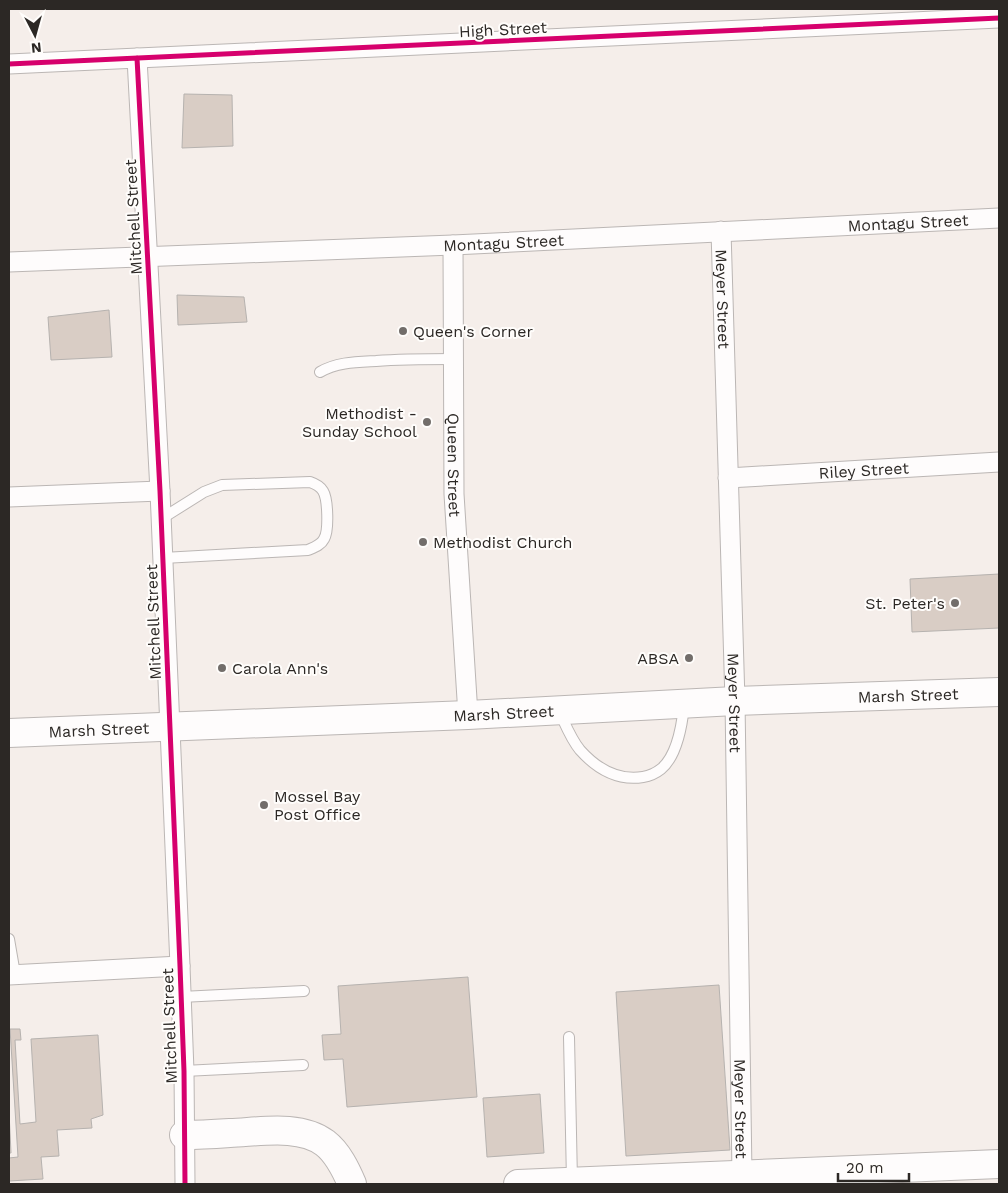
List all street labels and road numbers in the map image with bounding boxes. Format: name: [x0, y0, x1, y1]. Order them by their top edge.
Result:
street label: High Street: [459, 18, 548, 41]
street label: Mitchell Street: [121, 158, 146, 275]
street label: Montagu Street: [847, 211, 969, 235]
street label: Montagu Street: [443, 231, 565, 255]
street label: Meyer Street: [712, 249, 734, 349]
street label: Queen Street: [444, 413, 464, 518]
street label: Riley Street: [818, 458, 910, 483]
street label: Mitchell Street: [142, 564, 165, 680]
street label: Meyer Street: [724, 653, 745, 753]
street label: Marsh Street: [857, 684, 959, 707]
street label: Marsh Street: [453, 701, 555, 726]
street label: Marsh Street: [48, 718, 150, 741]
street label: Mitchell Street: [158, 968, 181, 1084]
street label: Meyer Street: [730, 1059, 751, 1159]

